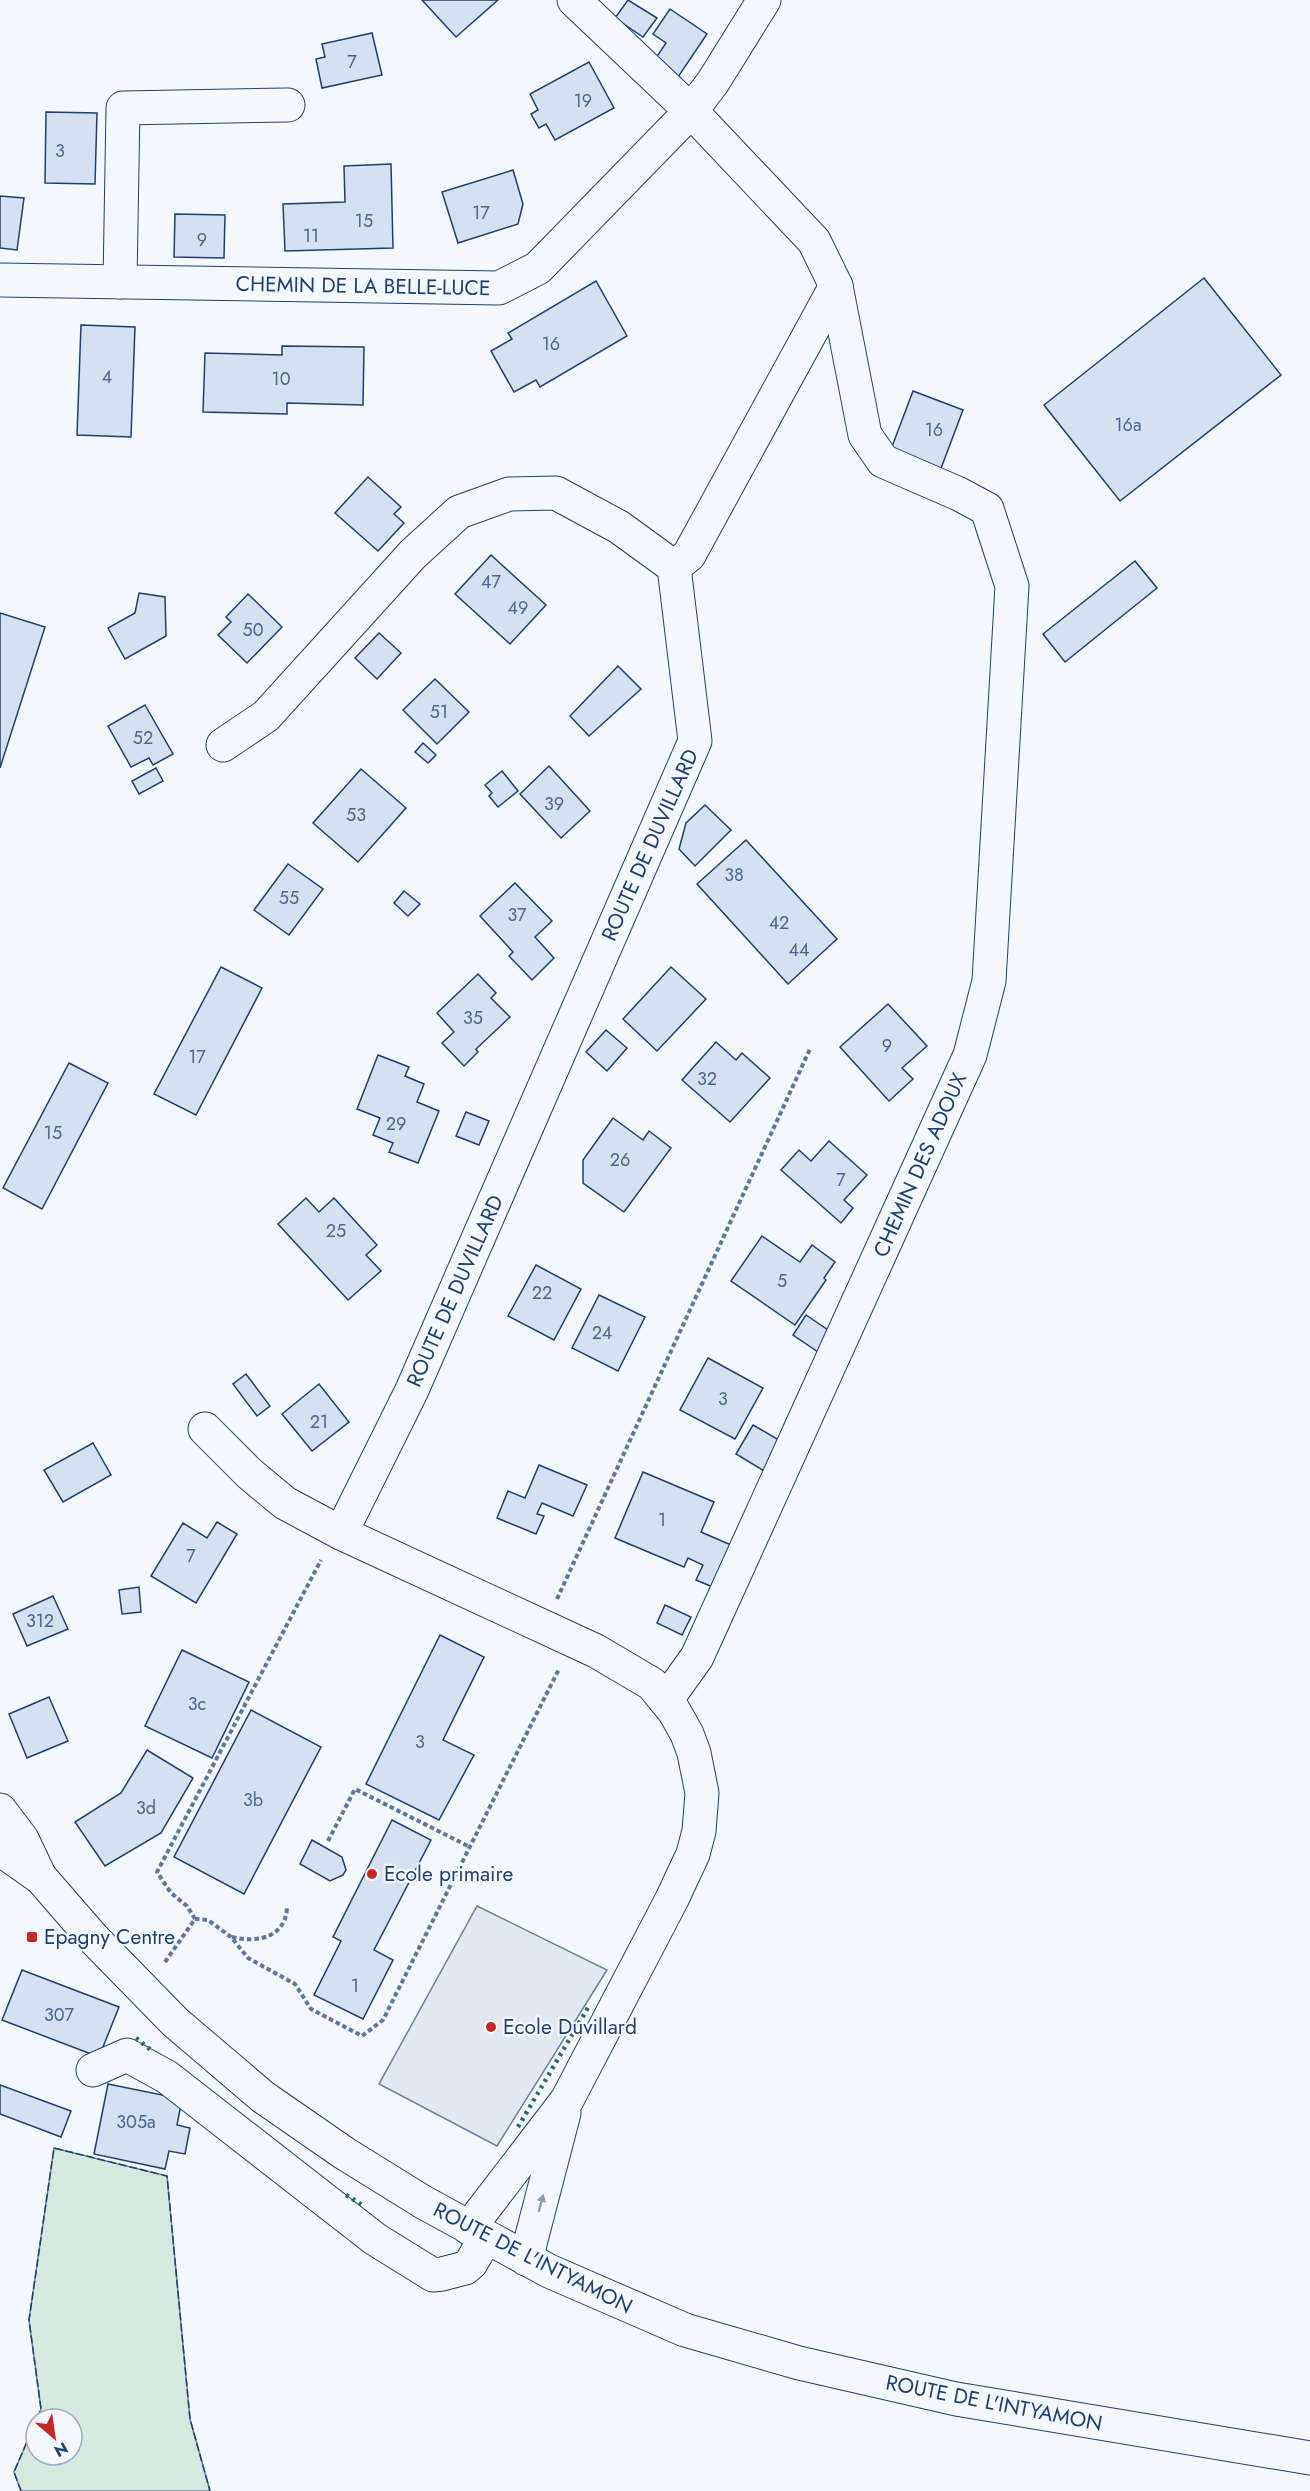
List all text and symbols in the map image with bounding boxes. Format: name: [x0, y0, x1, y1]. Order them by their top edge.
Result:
house number: 7: [347, 49, 357, 75]
house number: 19: [574, 88, 592, 114]
house number: 3: [55, 138, 65, 164]
house number: 17: [472, 200, 490, 226]
house number: 15: [355, 208, 373, 234]
house number: 11: [303, 223, 319, 249]
house number: 9: [197, 227, 207, 253]
street label: CHEMIN DE LA BELLE-LUCE: [235, 269, 491, 303]
house number: 16: [542, 331, 560, 357]
house number: 4: [102, 364, 112, 390]
house number: 10: [272, 366, 291, 392]
house number: 16a: [1114, 412, 1142, 438]
house number: 16: [925, 417, 943, 443]
house number: 47: [481, 569, 502, 595]
house number: 49: [508, 595, 528, 621]
house number: 50: [243, 617, 264, 643]
house number: 51: [430, 699, 448, 725]
house number: 52: [133, 725, 153, 751]
street label: ROUTE DE DUVILLARD: [594, 744, 706, 946]
house number: 39: [544, 791, 564, 817]
house number: 53: [346, 802, 366, 828]
house number: 38: [724, 862, 744, 888]
house number: 55: [279, 885, 299, 911]
house number: 37: [507, 902, 527, 928]
house number: 42: [769, 910, 789, 936]
house number: 44: [789, 937, 810, 963]
house number: 35: [463, 1005, 483, 1031]
house number: 9: [882, 1033, 892, 1059]
house number: 17: [188, 1044, 206, 1070]
house number: 32: [697, 1066, 717, 1092]
street label: CHEMIN DES ADOUX: [866, 1068, 974, 1262]
house number: 29: [386, 1111, 406, 1137]
house number: 15: [44, 1120, 62, 1146]
house number: 26: [610, 1147, 630, 1173]
house number: 7: [836, 1167, 846, 1193]
street label: ROUTE DE DUVILLARD: [399, 1190, 511, 1392]
house number: 25: [326, 1218, 346, 1244]
house number: 5: [777, 1268, 787, 1294]
house number: 22: [532, 1280, 552, 1306]
house number: 24: [592, 1320, 612, 1346]
house number: 3: [718, 1386, 728, 1412]
house number: 21: [310, 1409, 328, 1435]
house number: 1: [658, 1507, 666, 1533]
house number: 7: [186, 1543, 196, 1569]
house number: 312: [26, 1608, 54, 1634]
house number: 3c: [188, 1691, 206, 1717]
house number: 3: [415, 1729, 425, 1755]
house number: 3b: [243, 1787, 263, 1813]
house number: 3d: [136, 1795, 156, 1821]
place label: Ecole primaire: [384, 1859, 513, 1889]
marker: Ecole primaire: [365, 1867, 379, 1881]
place label: Epagny Centre: [44, 1922, 175, 1952]
marker: Epagny Centre: [25, 1930, 39, 1944]
house number: 1: [351, 1973, 359, 1999]
house number: 307: [44, 2002, 75, 2028]
place label: Ecole Duvillard: [503, 2012, 637, 2042]
marker: Ecole Duvillard: [484, 2020, 498, 2034]
house number: 305a: [116, 2109, 156, 2135]
one-way arrow: [536, 2193, 546, 2212]
street label: ROUTE DE L'INTYAMON: [428, 2195, 638, 2321]
street label: ROUTE DE L'INTYAMON: [883, 2367, 1105, 2439]
north arrow: [24, 2407, 84, 2467]
text: N: [50, 2437, 72, 2463]

